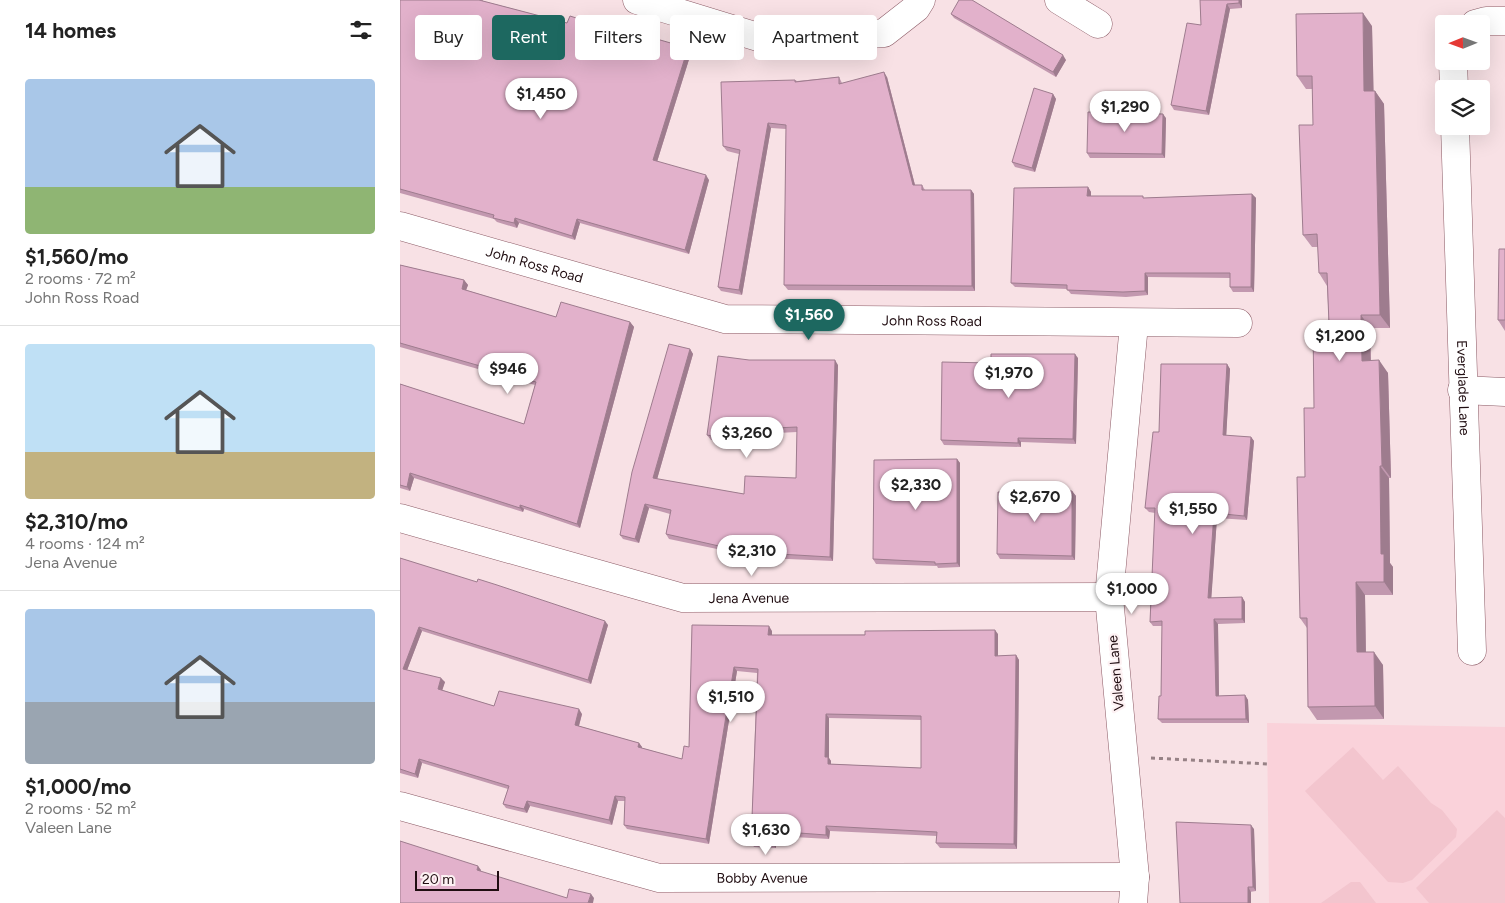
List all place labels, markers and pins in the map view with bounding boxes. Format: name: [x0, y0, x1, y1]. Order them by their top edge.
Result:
pin: $1,450: [500, 78, 582, 120]
pin: $1,290: [1084, 90, 1166, 133]
pin: $1,560: [768, 298, 850, 341]
pin: $1,200: [1299, 320, 1381, 362]
pin: $946: [478, 352, 538, 395]
pin: $1,970: [968, 356, 1050, 399]
pin: $3,260: [706, 416, 788, 459]
pin: $2,330: [875, 468, 957, 511]
pin: $2,670: [994, 480, 1076, 523]
pin: $1,550: [1152, 492, 1234, 535]
pin: $2,310: [711, 534, 793, 577]
pin: $1,000: [1091, 572, 1173, 615]
pin: $1,510: [690, 680, 772, 723]
pin: $1,630: [725, 814, 807, 856]

